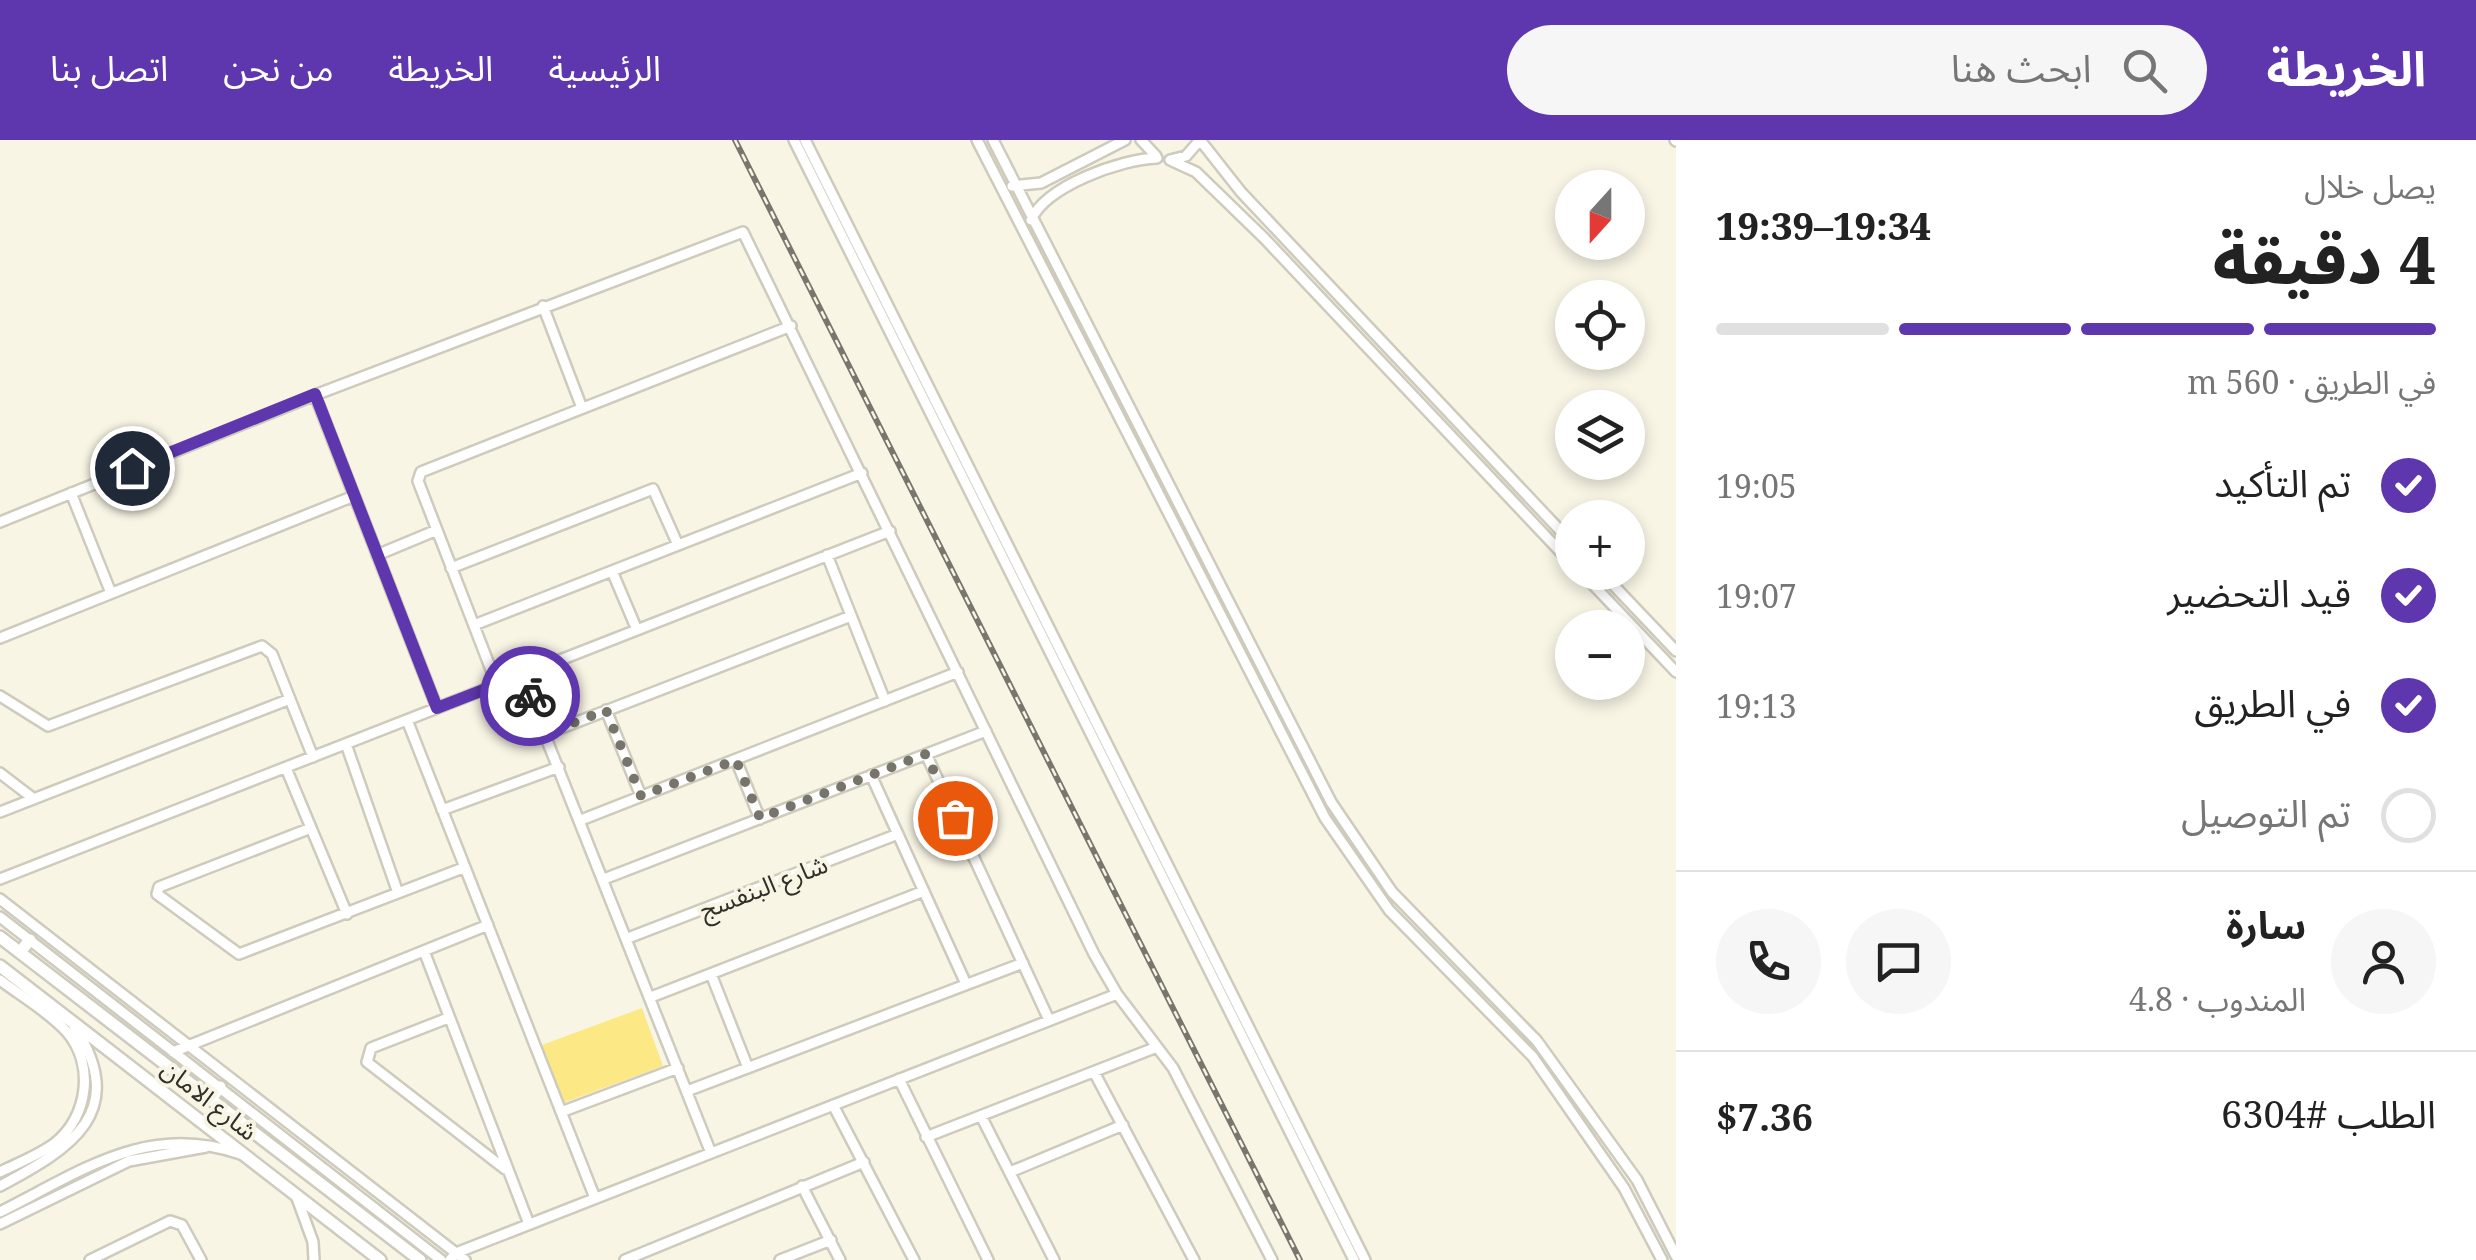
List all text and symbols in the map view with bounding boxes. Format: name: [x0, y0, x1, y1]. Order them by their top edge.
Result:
search box: [1507, 25, 2207, 115]
text: الخريطة: [2267, 35, 2426, 100]
text: ابحث هنا: [1951, 41, 2092, 93]
icon: search: [2117, 43, 2172, 98]
text: اتصل بنا: [50, 44, 168, 91]
text: من نحن: [223, 44, 334, 91]
text: الخريطة: [389, 44, 493, 91]
text: الرئيسية: [548, 44, 661, 91]
text: يصل خلال: [2304, 164, 2436, 207]
north arrow: [1555, 170, 1645, 260]
map controls: [1555, 170, 1645, 700]
text: 19:34–19:39: [1716, 199, 1931, 251]
text: 4 دقيقة: [2213, 215, 2436, 303]
button: locate: [1555, 280, 1645, 370]
text: في الطريق · 560 m: [2187, 360, 2436, 403]
button: layers: [1555, 390, 1645, 480]
pin: [90, 426, 175, 511]
icon: home: [105, 441, 160, 496]
text: تم التأكيد: [2214, 456, 2351, 508]
icon: check: [2381, 458, 2436, 513]
text: 19:05: [1716, 464, 1797, 507]
button: +: [1555, 500, 1645, 590]
text: قيد التحضير: [2167, 566, 2351, 618]
icon: check: [2381, 568, 2436, 623]
text: 19:07: [1716, 574, 1797, 617]
button: −: [1555, 610, 1645, 700]
courier: [480, 646, 580, 746]
icon: bike: [503, 669, 558, 724]
text: في الطريق: [2194, 676, 2351, 728]
icon: check: [2381, 678, 2436, 733]
text: 19:13: [1716, 684, 1797, 727]
pin: [913, 776, 998, 861]
text: تم التوصيل: [2181, 786, 2351, 838]
icon: bag: [928, 791, 983, 846]
street label: شارع البنفسج: [694, 846, 833, 929]
text: سارة: [2226, 898, 2306, 950]
button: phone: [1716, 909, 1821, 1014]
button: chat: [1846, 909, 1951, 1014]
button: person: [2331, 909, 2436, 1014]
text: المندوب · 4.8: [2129, 977, 2306, 1020]
street label: شارع الامان: [153, 1051, 265, 1150]
text: الطلب #6304: [2221, 1087, 2436, 1139]
text: $7.36: [1716, 1090, 1813, 1142]

